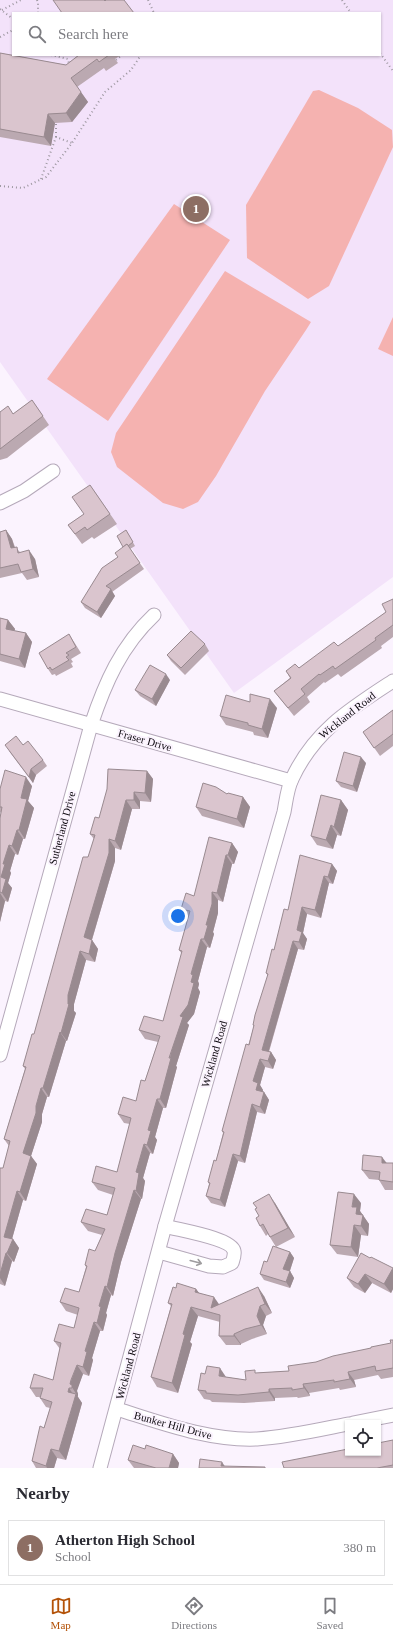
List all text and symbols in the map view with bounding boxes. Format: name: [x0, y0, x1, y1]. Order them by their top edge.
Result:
search box: [12, 12, 381, 56]
icon: search: [26, 23, 48, 45]
text: Search here: [58, 26, 128, 42]
pin: 1: [183, 194, 209, 224]
street label: Wickland Road: [316, 689, 378, 741]
street label: Fraser Drive: [117, 727, 173, 753]
street label: Sutherland Drive: [46, 790, 78, 866]
your location: [168, 906, 188, 926]
street label: Wickland Road: [199, 1019, 229, 1088]
one-way arrow: [189, 1259, 202, 1266]
street label: Wickland Road: [113, 1331, 143, 1401]
street label: Bunker Hill Drive: [133, 1409, 213, 1441]
map controls: [345, 1420, 381, 1456]
button: locate: [345, 1420, 381, 1456]
text: Nearby: [16, 1484, 70, 1503]
text: Atherton High School: [55, 1532, 195, 1548]
text: 1: [27, 1540, 33, 1555]
text: 380 m: [343, 1540, 376, 1555]
text: School: [55, 1549, 91, 1564]
tab: Map: [50, 1595, 72, 1631]
tab: Directions: [171, 1595, 217, 1631]
tab: Saved: [316, 1595, 343, 1631]

